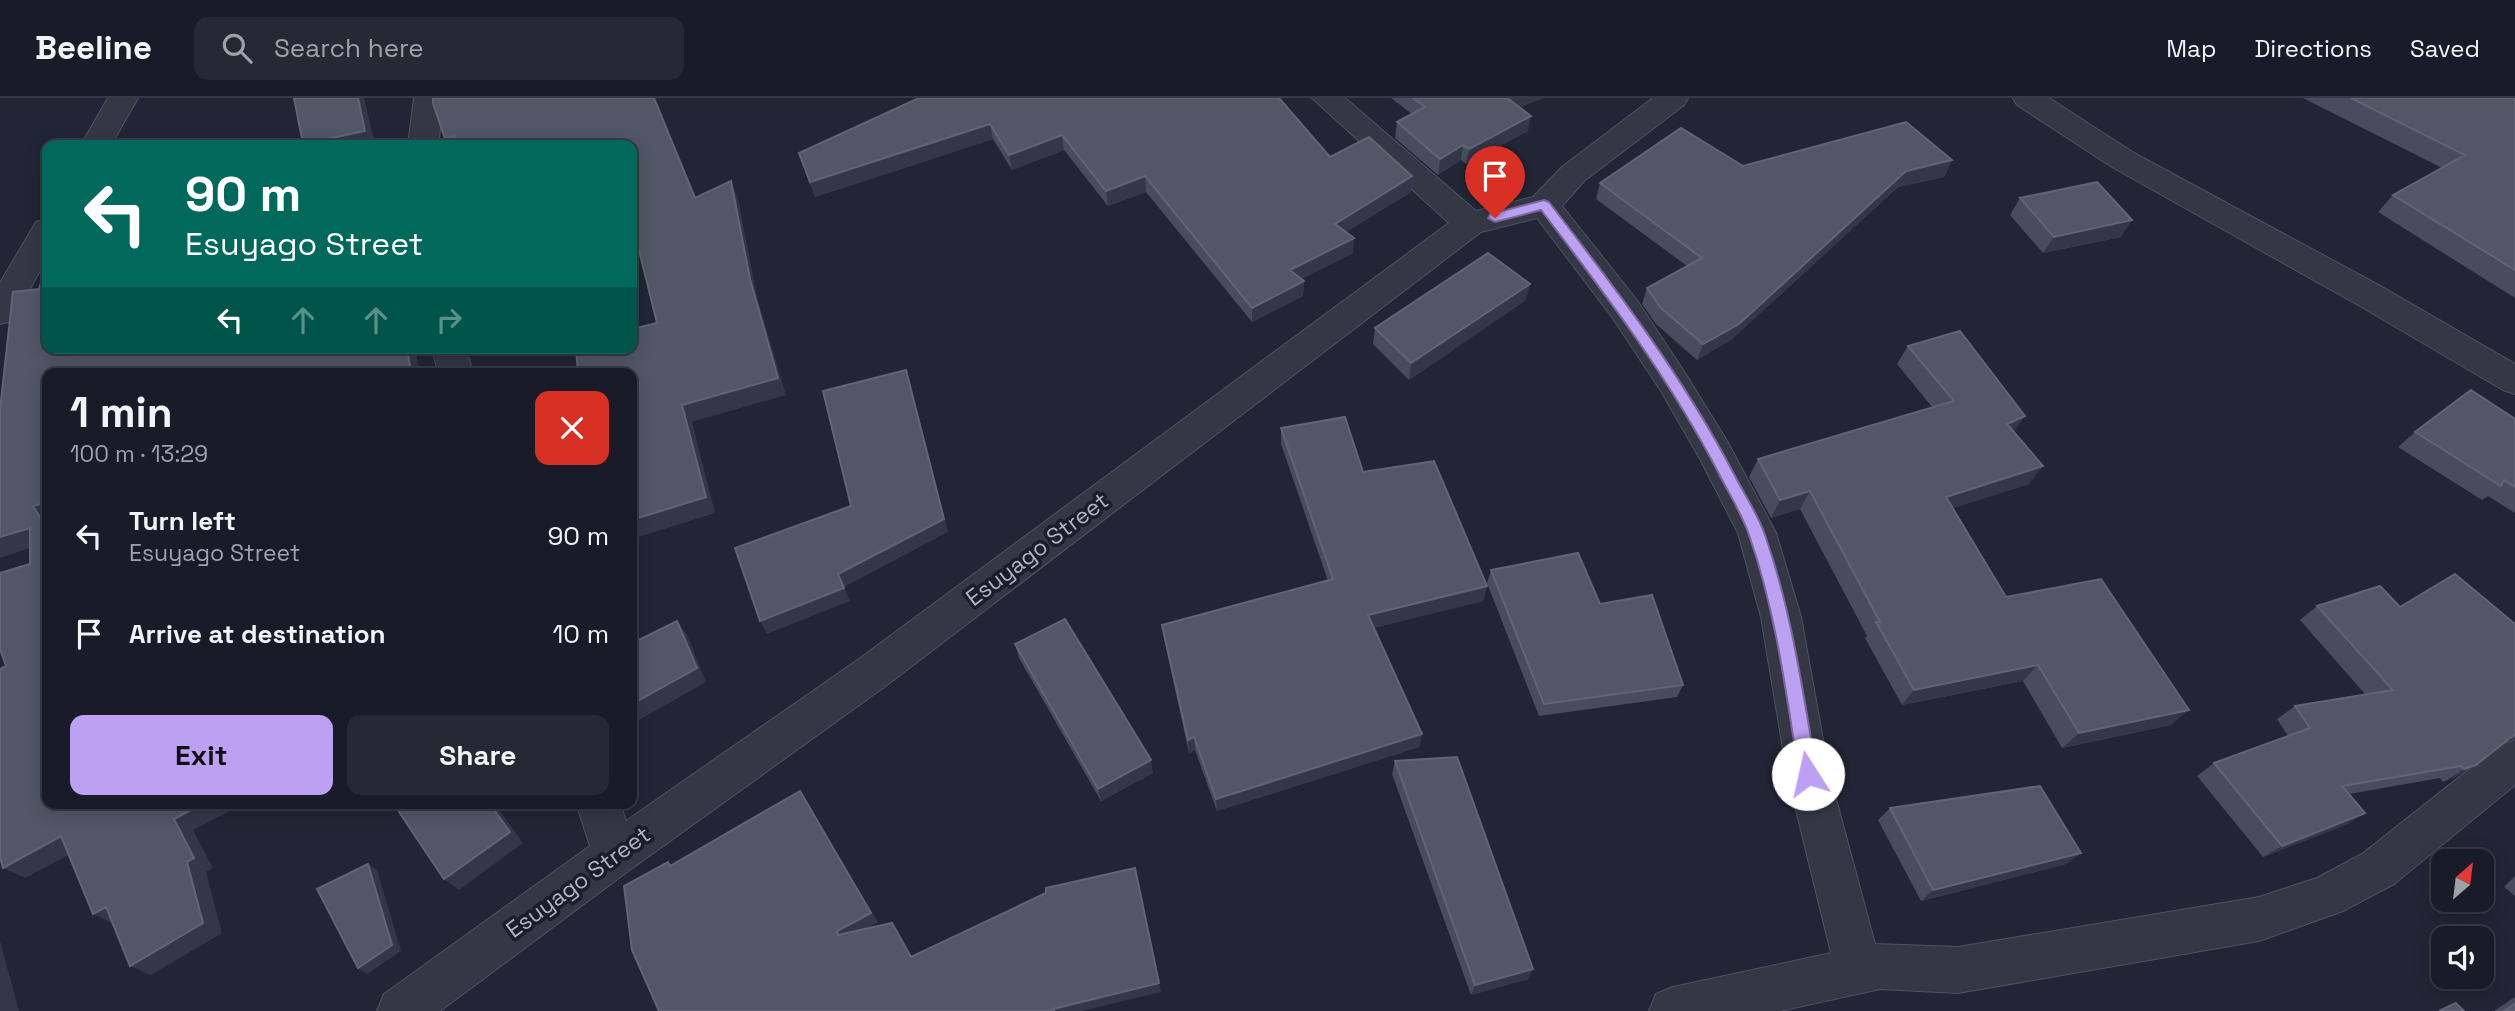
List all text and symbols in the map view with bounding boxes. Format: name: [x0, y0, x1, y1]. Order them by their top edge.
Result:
search box: [194, 17, 684, 80]
text: Beeline: [35, 27, 152, 69]
icon: search: [218, 29, 256, 67]
text: Search here: [274, 31, 424, 65]
text: Map: [2166, 33, 2216, 64]
text: Directions: [2254, 33, 2372, 64]
text: Saved: [2410, 33, 2480, 64]
pin: [1465, 146, 1525, 218]
icon: arrive: [1476, 157, 1514, 195]
text: 90 m: [185, 163, 301, 225]
icon: left: [70, 168, 161, 259]
text: Esuyago Street: [185, 224, 423, 264]
icon: left: [211, 301, 249, 339]
icon: ahead: [284, 301, 322, 339]
icon: ahead: [357, 301, 395, 339]
icon: right: [430, 301, 468, 339]
text: 1 min: [70, 386, 173, 439]
button: close: [535, 391, 609, 465]
text: 100 m · 13:29: [70, 439, 208, 469]
street label: Esuyago Street: [960, 485, 1114, 613]
text: Turn left: [129, 504, 236, 538]
icon: left: [70, 517, 108, 555]
text: 90 m: [547, 519, 609, 553]
text: Esuyago Street: [129, 538, 300, 568]
icon: arrive: [70, 615, 108, 653]
text: Arrive at destination: [129, 617, 386, 651]
text: 10 m: [552, 617, 609, 651]
button: Exit: [70, 715, 333, 795]
button: Share: [347, 715, 609, 795]
position arrow: [1771, 737, 1845, 811]
street label: Esuyago Street: [500, 820, 656, 944]
north arrow: [2431, 849, 2494, 912]
map controls: [2431, 849, 2494, 989]
button: sound: [2431, 926, 2494, 989]

